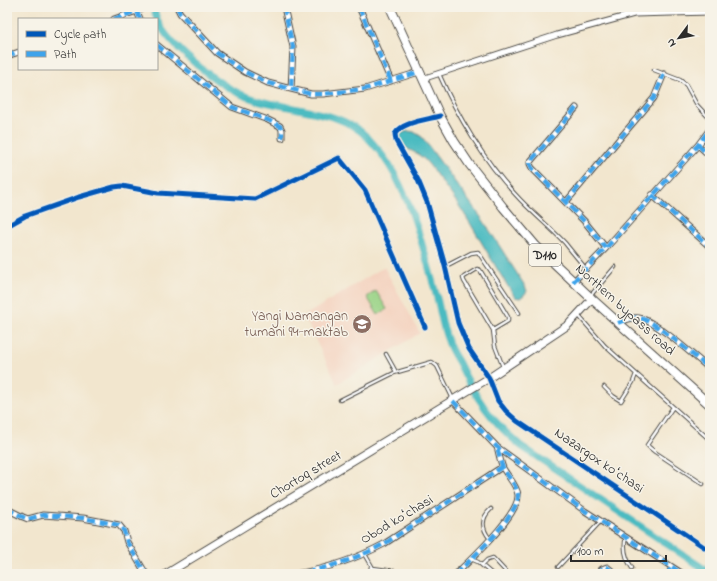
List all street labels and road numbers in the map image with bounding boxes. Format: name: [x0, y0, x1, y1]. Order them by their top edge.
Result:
road number: D110: [529, 244, 561, 266]
street label: Northern bypass road: [570, 259, 680, 362]
street label: Nazargox koʻchasi: [549, 423, 648, 500]
street label: Chortoq street: [266, 445, 346, 505]
street label: Obod koʻchasi: [357, 490, 437, 550]

